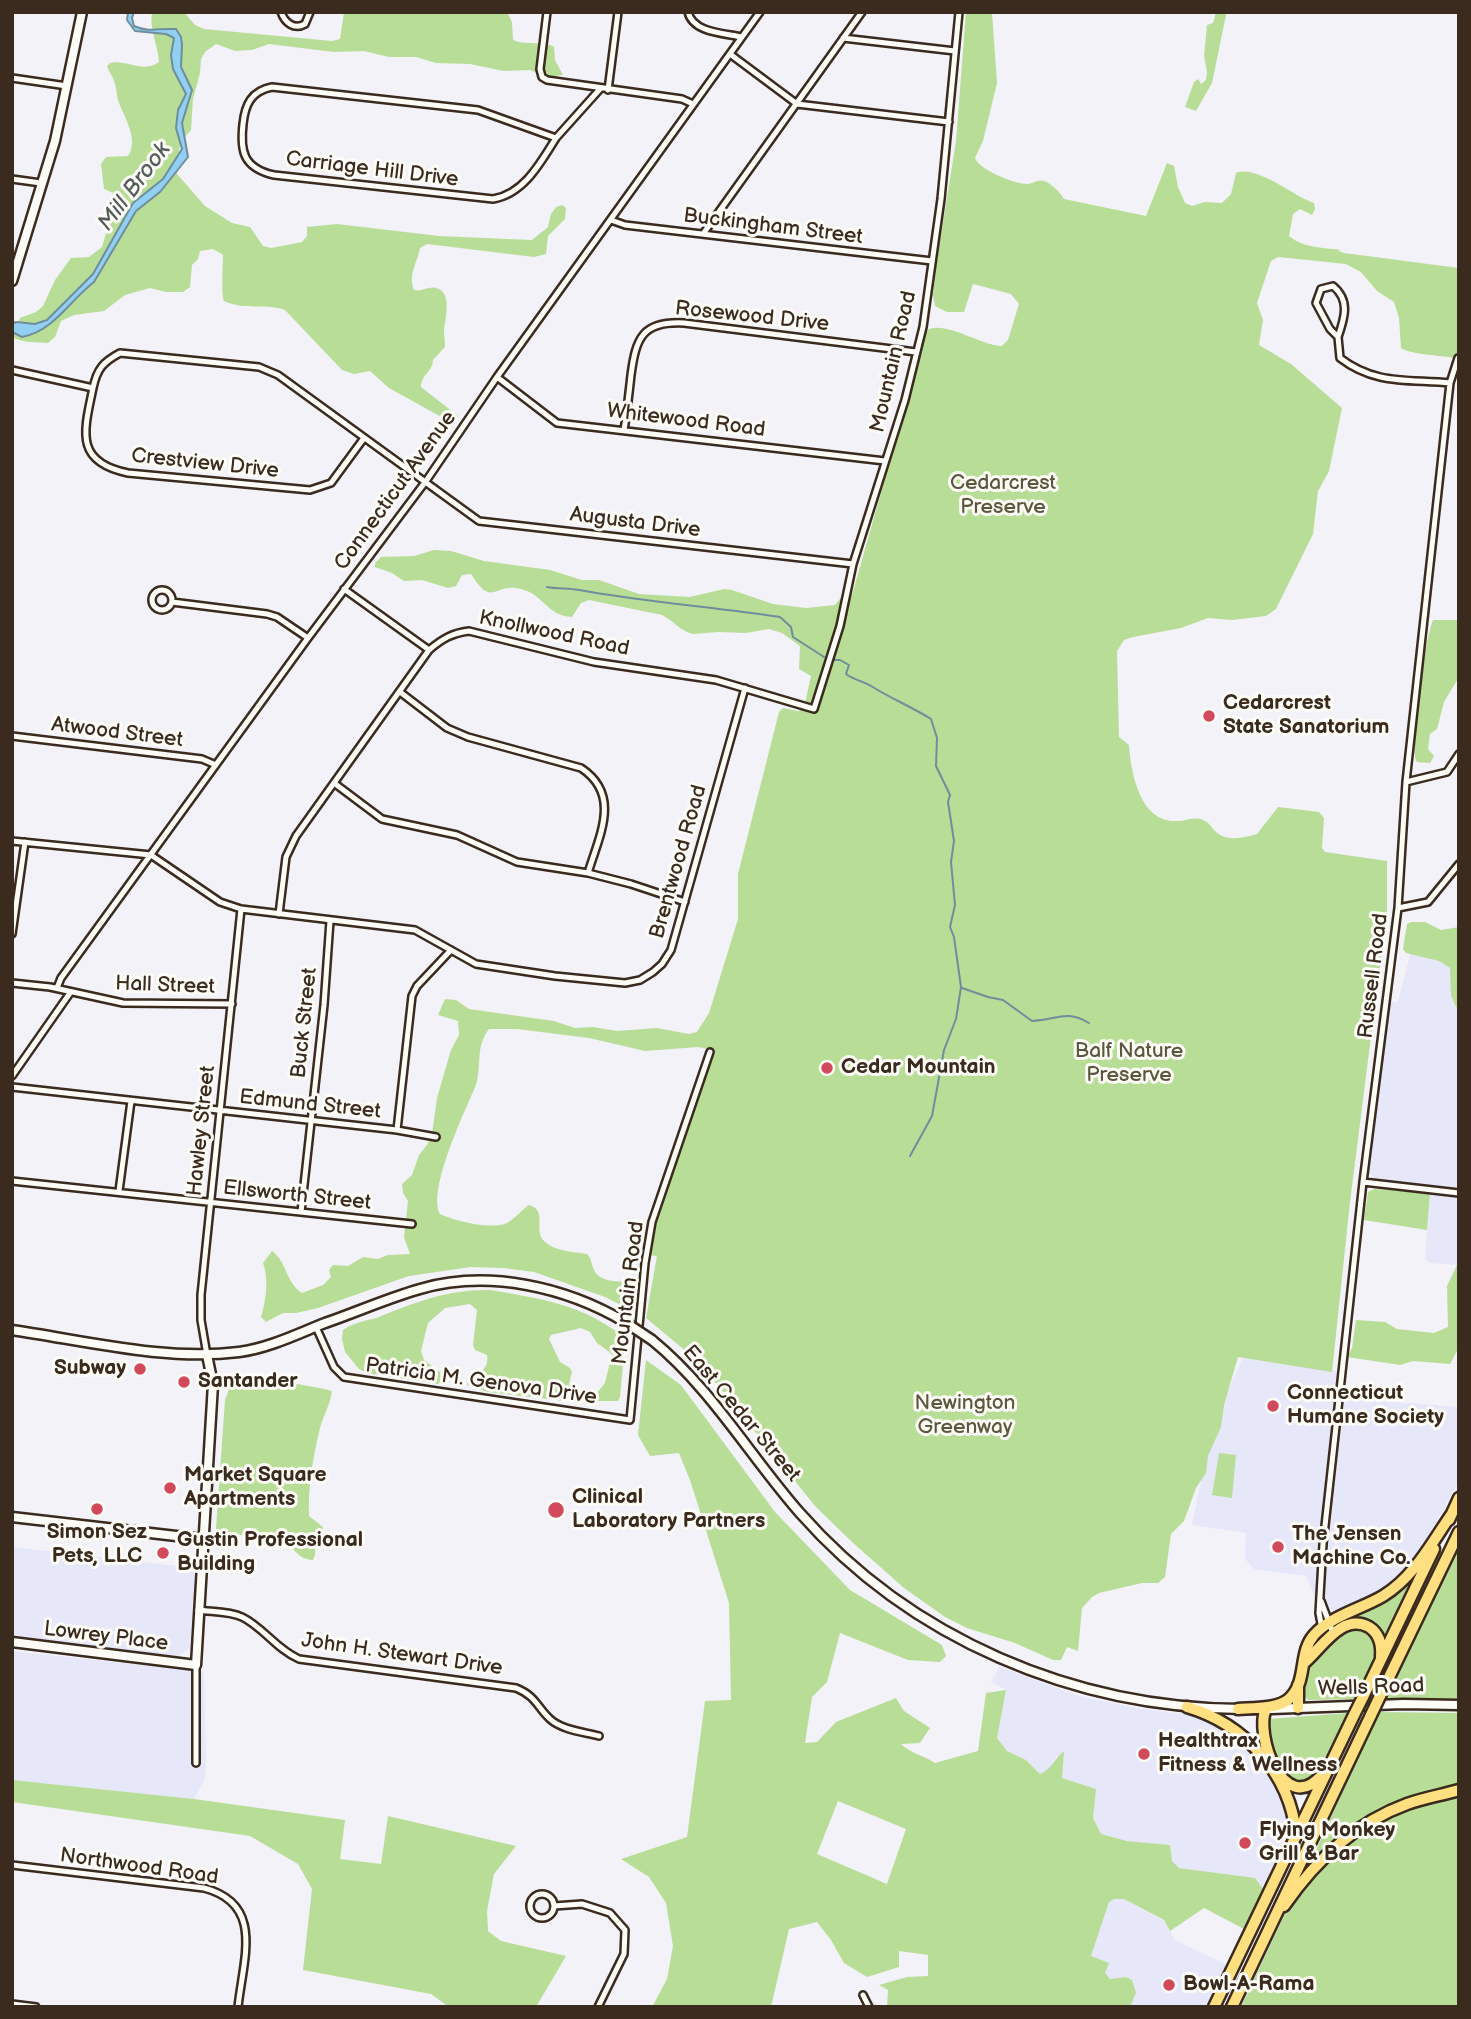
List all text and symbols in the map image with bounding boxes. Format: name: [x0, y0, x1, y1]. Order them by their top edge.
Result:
water label: Mill Brook: [93, 137, 177, 237]
street label: Carriage Hill Drive: [284, 147, 460, 193]
street label: Buckingham Street: [682, 203, 864, 251]
street label: Mountain Road: [865, 289, 923, 435]
street label: Rosewood Drive: [674, 296, 830, 338]
street label: Whitewood Road: [605, 399, 767, 443]
street label: Connecticut Avenue: [330, 406, 462, 576]
street label: Crestview Drive: [130, 444, 280, 484]
park label: Cedarcrest Preserve: [950, 471, 1056, 521]
street label: Augusta Drive: [568, 502, 702, 544]
street label: Knollwood Road: [477, 606, 631, 662]
place label: Cedarcrest State Sanatorium: [1223, 691, 1389, 741]
marker: Cedarcrest State Sanatorium: [1201, 708, 1217, 724]
street label: Atwood Street: [50, 712, 184, 754]
street label: Brentwood Road: [645, 782, 713, 942]
street label: Russell Road: [1354, 912, 1394, 1040]
street label: Buck Street: [287, 967, 323, 1079]
street label: Hall Street: [115, 972, 215, 1000]
park label: Balf Nature Preserve: [1075, 1039, 1183, 1089]
place label: Cedar Mountain: [841, 1055, 996, 1081]
marker: Cedar Mountain: [819, 1060, 835, 1076]
street label: Hawley Street: [183, 1065, 221, 1197]
street label: Edmund Street: [238, 1085, 382, 1125]
street label: Ellsworth Street: [222, 1176, 372, 1216]
street label: Mountain Road: [608, 1220, 650, 1366]
street label: East Cedar Street: [677, 1341, 805, 1487]
street label: Patricia M. Genova Drive: [364, 1353, 598, 1411]
place label: Subway: [54, 1356, 126, 1382]
marker: Subway: [132, 1361, 148, 1377]
place label: Santander: [198, 1369, 298, 1395]
marker: Santander: [176, 1374, 192, 1390]
place label: Connecticut Humane Society: [1287, 1381, 1444, 1431]
park label: Newington Greenway: [915, 1391, 1015, 1441]
marker: Connecticut Humane Society: [1265, 1398, 1281, 1414]
place label: Market Square Apartments: [184, 1463, 326, 1513]
marker: Market Square Apartments: [162, 1480, 178, 1496]
place label: Clinical Laboratory Partners: [572, 1485, 765, 1535]
marker: Clinical Laboratory Partners: [546, 1500, 566, 1520]
marker: Simon Sez Pets, LLC: [89, 1501, 105, 1517]
place label: Simon Sez Pets, LLC: [47, 1520, 147, 1570]
place label: The Jensen Machine Co.: [1292, 1522, 1411, 1572]
place label: Gustin Professional Building: [177, 1528, 363, 1578]
marker: The Jensen Machine Co.: [1270, 1539, 1286, 1555]
marker: Gustin Professional Building: [155, 1545, 171, 1561]
street label: Lowrey Place: [42, 1617, 170, 1657]
street label: John H. Stewart Drive: [300, 1628, 504, 1682]
street label: Wells Road: [1317, 1674, 1425, 1702]
place label: Healthtrax Fitness & Wellness: [1158, 1729, 1337, 1779]
marker: Healthtrax Fitness & Wellness: [1136, 1746, 1152, 1762]
place label: Flying Monkey Grill & Bar: [1259, 1818, 1395, 1868]
marker: Flying Monkey Grill & Bar: [1237, 1835, 1253, 1851]
street label: Northwood Road: [58, 1843, 220, 1891]
place label: Bowl-A-Rama: [1183, 1972, 1315, 1998]
marker: Bowl-A-Rama: [1161, 1977, 1177, 1993]

